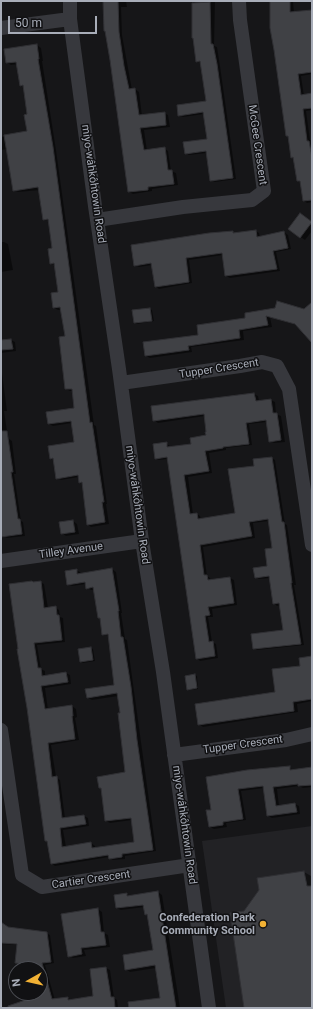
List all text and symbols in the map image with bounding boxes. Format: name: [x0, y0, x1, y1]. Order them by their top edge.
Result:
scale bar: [10, 8, 99, 34]
text: 50 m: [15, 16, 42, 30]
street label: McGee Crescent: [245, 104, 269, 186]
street label: miyo-wâhkôhtowin Road: [78, 124, 108, 244]
street label: Tupper Crescent: [178, 356, 260, 382]
street label: miyo-wâhkôhtowin Road: [122, 445, 152, 565]
street label: Tilley Avenue: [38, 540, 104, 562]
street label: Tupper Crescent: [202, 733, 284, 757]
street label: miyo-wâhkôhtowin Road: [169, 765, 199, 885]
street label: Cartier Crescent: [51, 868, 131, 892]
place label: Confederation Park Community School: [159, 911, 255, 937]
marker: Confederation Park Community School: [258, 919, 268, 929]
north arrow: [8, 961, 48, 1001]
text: N: [10, 978, 24, 987]

